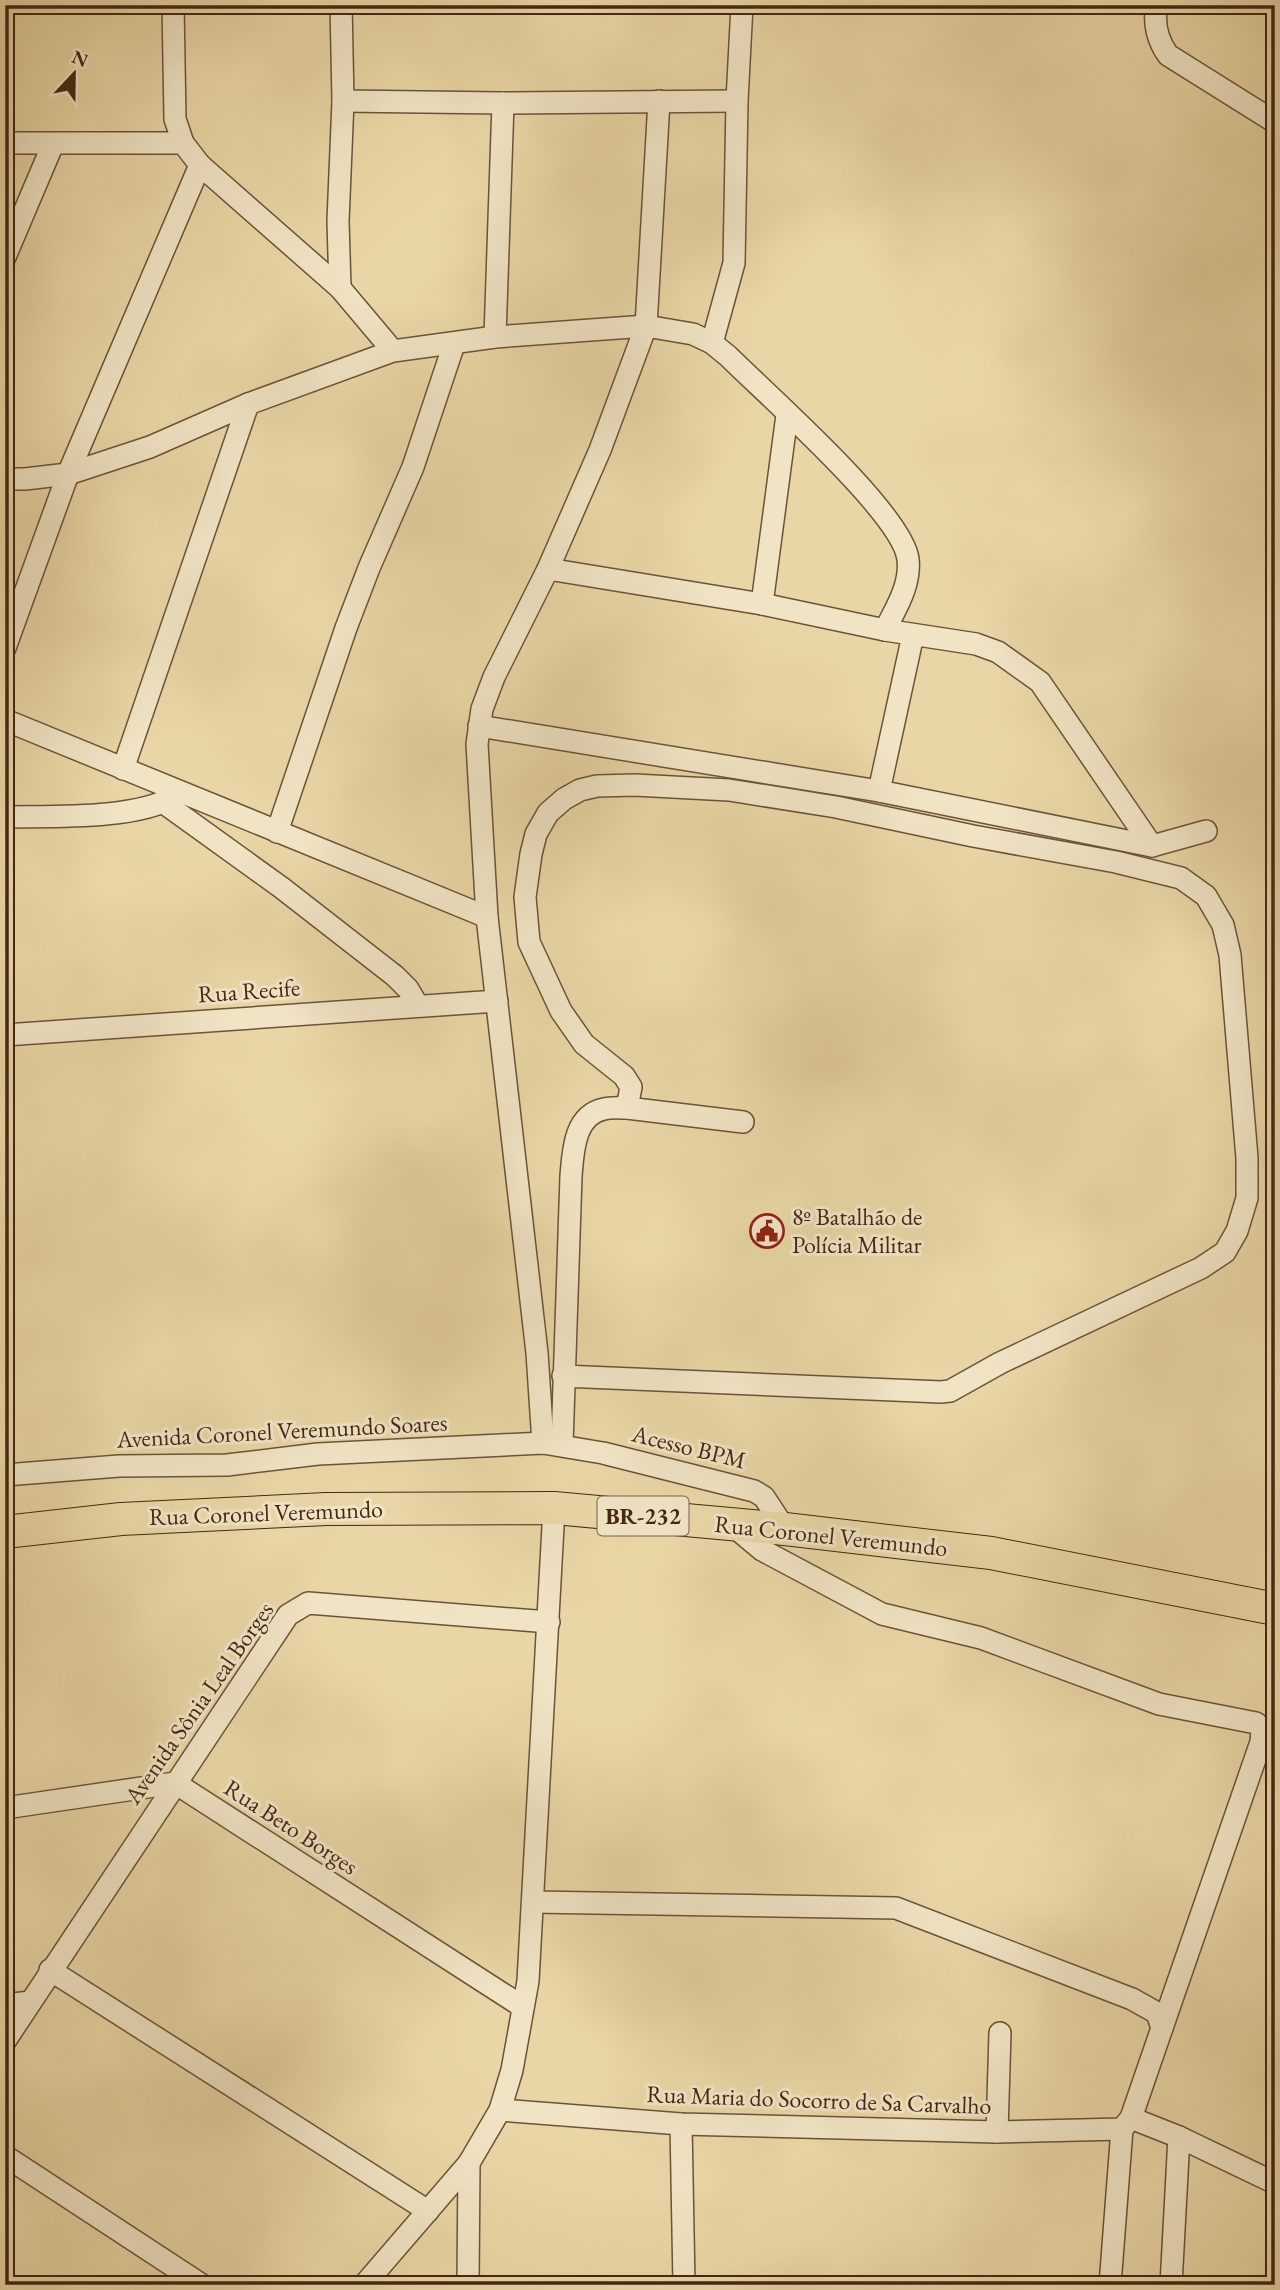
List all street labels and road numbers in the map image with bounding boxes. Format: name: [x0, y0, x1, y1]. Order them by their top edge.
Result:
street label: Rua Recife: [197, 971, 301, 1010]
street label: Avenida Coronel Veremundo Soares: [115, 1406, 448, 1455]
street label: Acesso BPM: [628, 1417, 749, 1476]
street label: Rua Coronel Veremundo: [148, 1493, 384, 1532]
road number: BR-232: [598, 1497, 688, 1536]
street label: Rua Coronel Veremundo: [713, 1508, 949, 1563]
street label: Avenida Sônia Leal Borges: [116, 1595, 280, 1811]
street label: Rua Beto Borges: [219, 1772, 364, 1881]
street label: Rua Maria do Socorro de Sa Carvalho: [646, 2078, 992, 2121]

